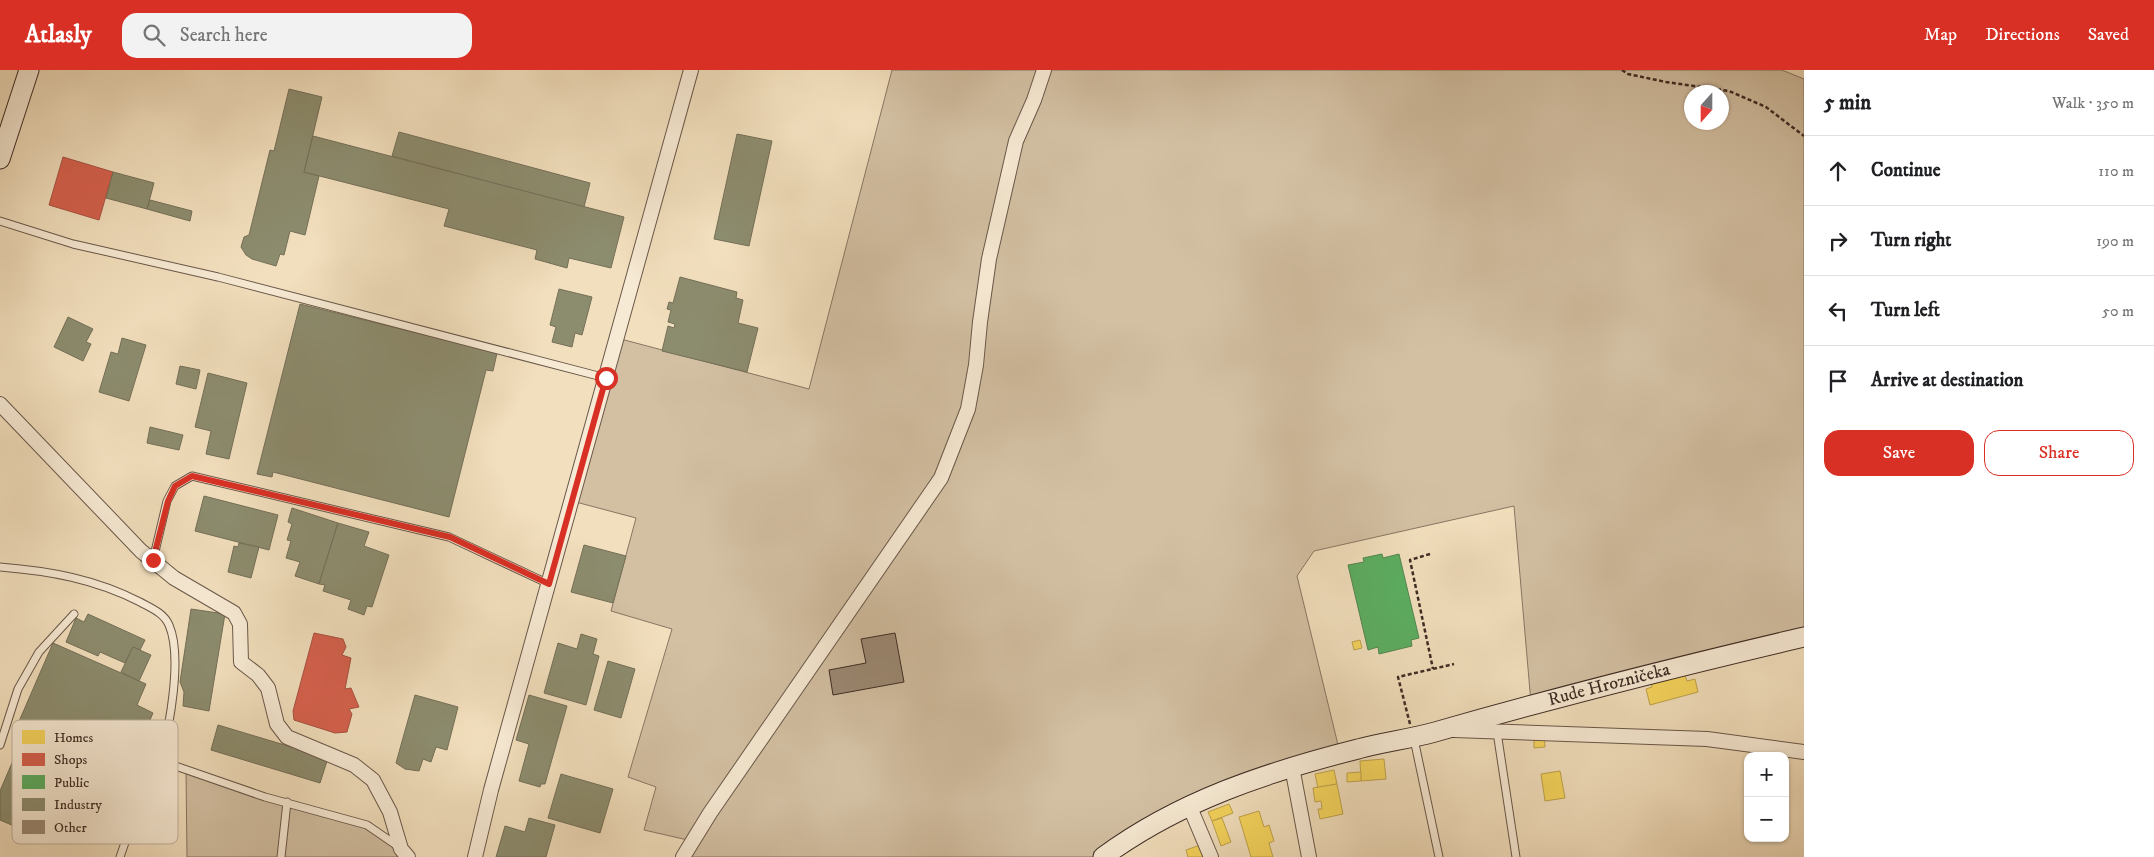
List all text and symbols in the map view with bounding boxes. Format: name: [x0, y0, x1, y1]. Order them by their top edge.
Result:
search box: [122, 13, 472, 58]
text: Atlasly: [25, 20, 92, 50]
icon: search: [140, 21, 168, 49]
text: Search here: [180, 24, 268, 47]
text: Map: [1924, 24, 1957, 46]
text: Directions: [1985, 24, 2060, 46]
text: Saved: [2088, 24, 2129, 46]
north arrow: [1684, 85, 1729, 130]
text: 5 min: [1824, 90, 1871, 116]
text: Walk · 350 m: [2052, 93, 2134, 113]
icon: ahead: [1824, 157, 1852, 185]
text: Continue: [1871, 159, 1941, 182]
text: 110 m: [2098, 161, 2134, 181]
icon: right: [1824, 227, 1852, 255]
text: Turn right: [1871, 229, 1951, 252]
text: 190 m: [2096, 231, 2134, 251]
icon: left: [1824, 297, 1852, 325]
text: Turn left: [1871, 299, 1940, 322]
text: 50 m: [2102, 301, 2134, 321]
route start: [595, 367, 618, 390]
icon: arrive: [1824, 367, 1852, 395]
text: Arrive at destination: [1871, 369, 2023, 392]
button: Save: [1824, 430, 1974, 476]
button: Share: [1984, 430, 2134, 476]
route end: [142, 549, 165, 572]
street label: Rude Hrozničeka: [1546, 659, 1673, 711]
legend: [12, 720, 178, 844]
text: Homes: [54, 729, 94, 747]
text: Shops: [54, 751, 87, 769]
map controls: [1744, 752, 1789, 842]
button: +: [1744, 752, 1789, 797]
text: Public: [54, 774, 89, 792]
text: Industry: [54, 796, 102, 814]
button: −: [1744, 797, 1789, 842]
text: Other: [54, 819, 87, 837]

